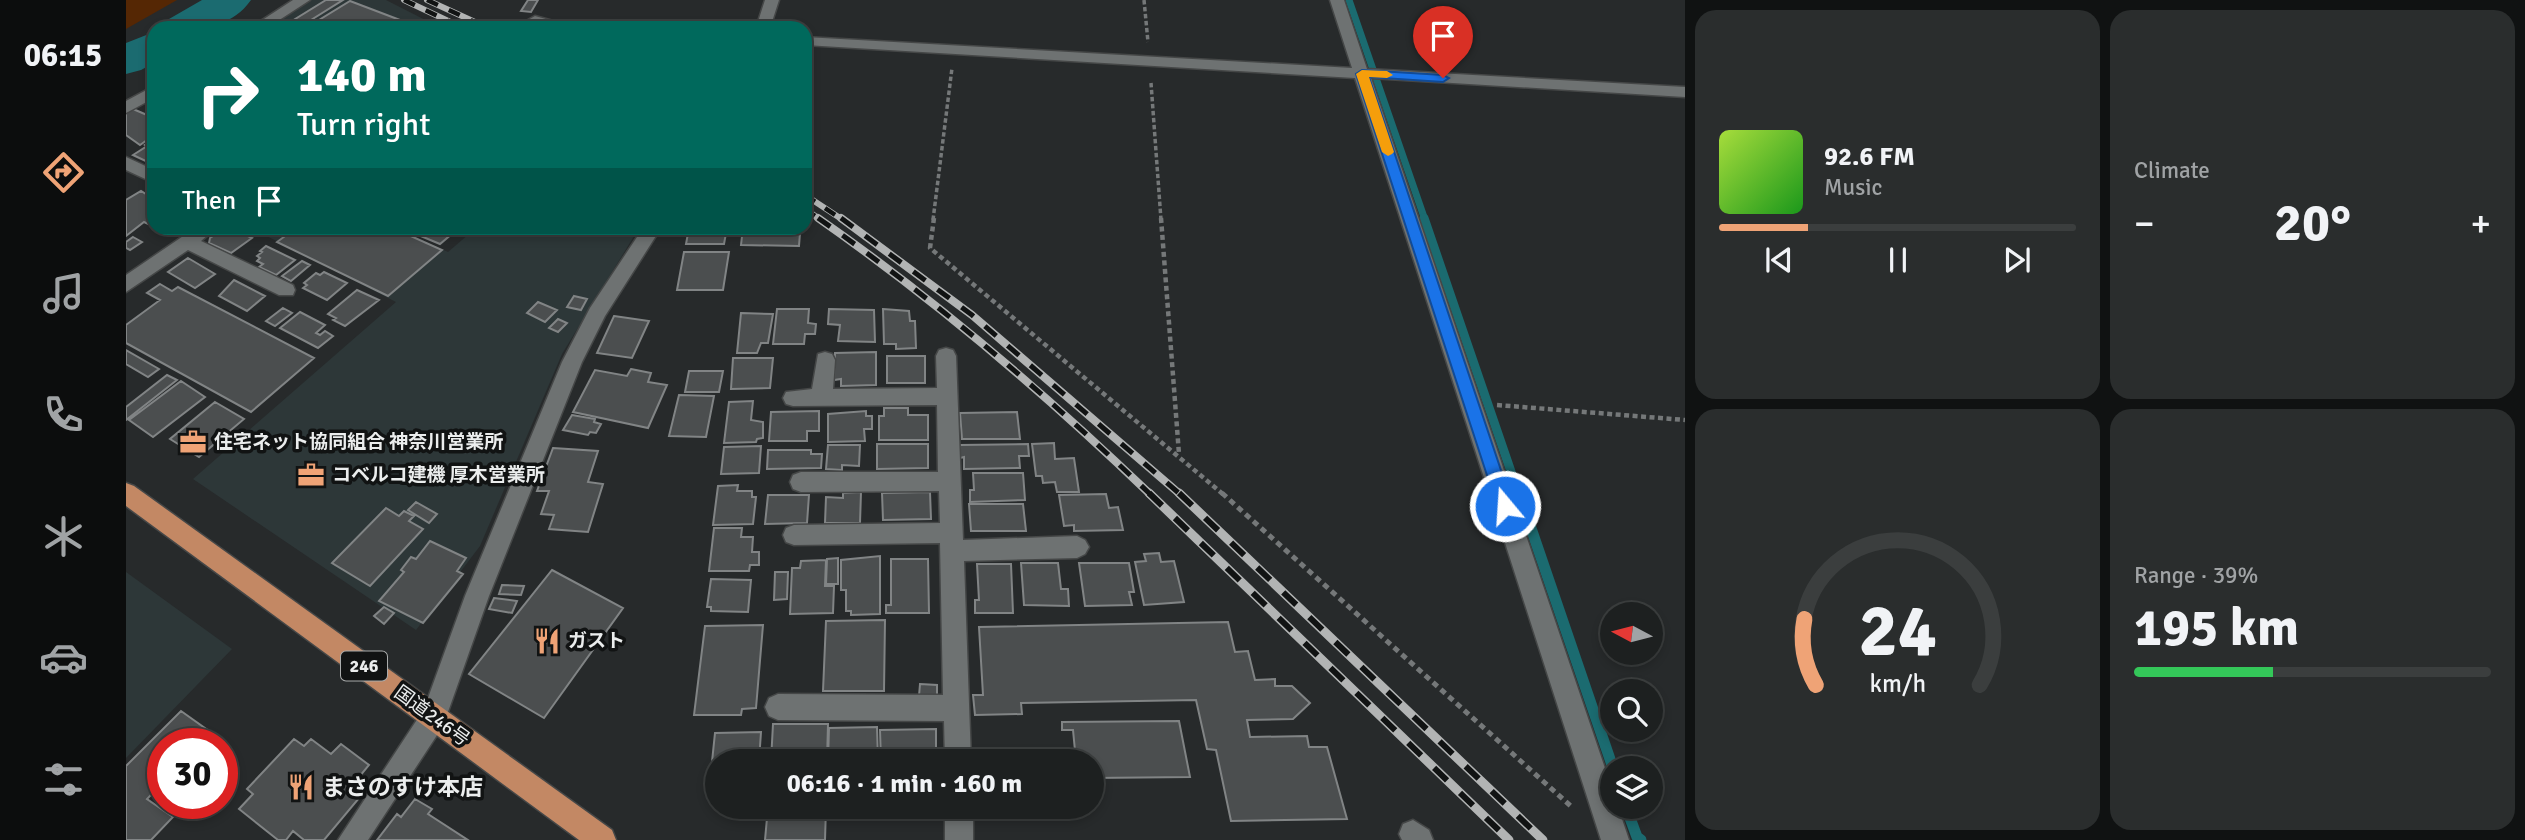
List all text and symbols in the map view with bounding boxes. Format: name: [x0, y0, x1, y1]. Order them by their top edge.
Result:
pin: [1413, 6, 1473, 78]
icon: arrive: [1424, 17, 1462, 55]
text: 06:15: [24, 36, 102, 75]
text: 140 m: [297, 45, 427, 105]
icon: right: [182, 49, 273, 140]
text: Turn right: [297, 105, 430, 144]
text: 92.6 FM: [1824, 141, 1915, 173]
icon: directions: [39, 148, 88, 197]
text: Climate: [2134, 156, 2210, 185]
text: Music: [1824, 173, 1882, 202]
icon: arrive: [250, 182, 288, 220]
text: Then: [182, 185, 236, 217]
text: 20°: [2274, 191, 2351, 255]
text: −: [2134, 200, 2155, 247]
text: +: [2470, 200, 2491, 247]
icon: previous: [1760, 241, 1798, 279]
icon: pause: [1879, 241, 1917, 279]
icon: next: [1998, 241, 2036, 279]
icon: music: [39, 269, 88, 318]
icon: phone: [39, 390, 88, 439]
office icon: 住宅ネット協同組合 神奈川営業所: [178, 427, 208, 457]
place label: 住宅ネット協同組合 神奈川営業所: [214, 430, 503, 454]
office icon: コベルコ建機 厚木営業所: [296, 460, 326, 490]
place label: コベルコ建機 厚木営業所: [332, 463, 545, 487]
position arrow: [1468, 469, 1542, 543]
icon: climate: [39, 512, 88, 561]
text: Range · 39%: [2134, 561, 2258, 590]
text: 24: [1858, 588, 1937, 677]
text: 195 km: [2134, 596, 2299, 660]
north arrow: [1600, 602, 1662, 665]
map controls: [1600, 602, 1663, 819]
restaurant icon: ガスト: [532, 626, 562, 656]
place label: ガスト: [568, 629, 625, 653]
icon: car: [39, 633, 88, 682]
road number: 246: [341, 652, 387, 680]
text: km/h: [1869, 668, 1926, 699]
button: search: [1600, 679, 1663, 742]
street label: 国道246号: [389, 680, 475, 752]
speed limit sign: 30: [147, 728, 238, 819]
icon: filters: [39, 755, 88, 804]
button: layers: [1600, 756, 1663, 819]
text: 06:16 · 1 min · 160 m: [787, 768, 1022, 800]
restaurant icon: まさのすけ本店: [286, 772, 316, 802]
place label: まさのすけ本店: [322, 773, 483, 802]

